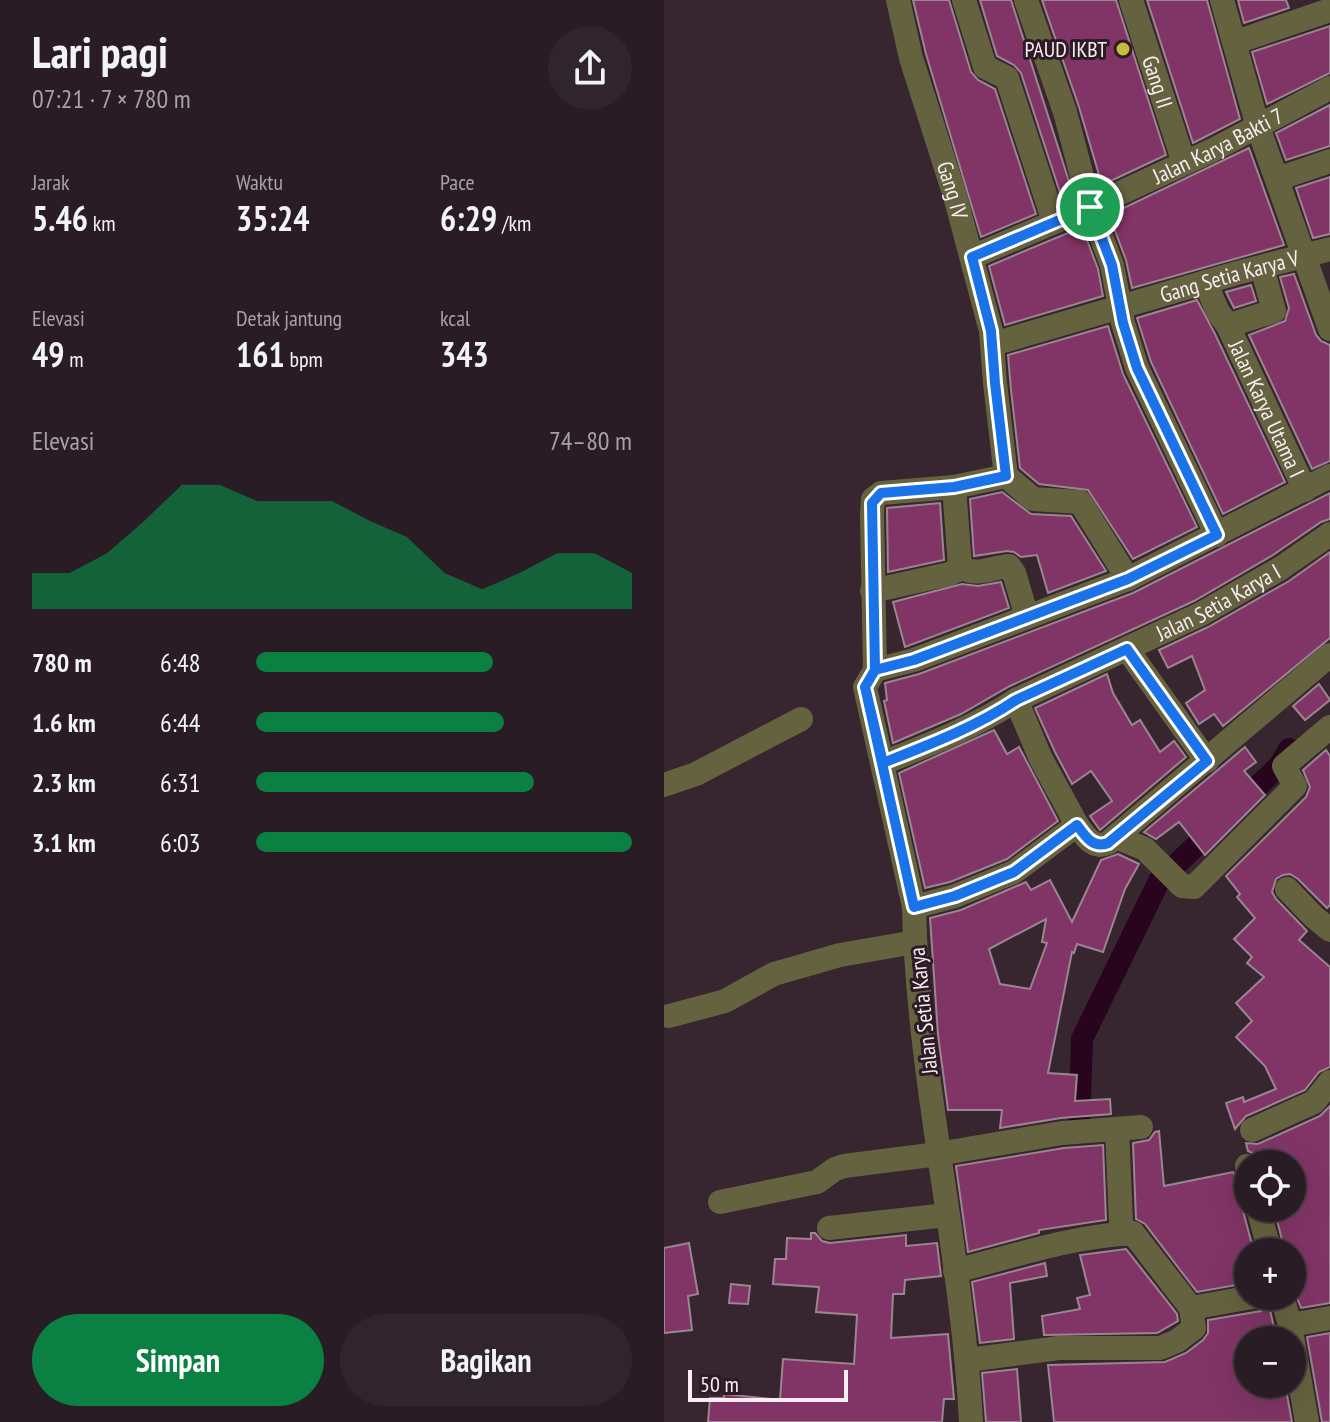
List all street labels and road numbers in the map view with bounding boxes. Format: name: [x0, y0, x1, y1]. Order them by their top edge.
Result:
street label: Gang II: [1136, 52, 1179, 112]
street label: Jalan Karya Bakti 7: [1147, 101, 1288, 190]
street label: Gang IV: [931, 158, 975, 223]
street label: Gang Setia Karya V: [1157, 243, 1303, 309]
street label: Jalan Karya Utama I: [1222, 334, 1311, 482]
street label: Jalan Setia Karya I: [1151, 557, 1285, 647]
street label: Jalan Setia Karya: [902, 946, 944, 1077]

